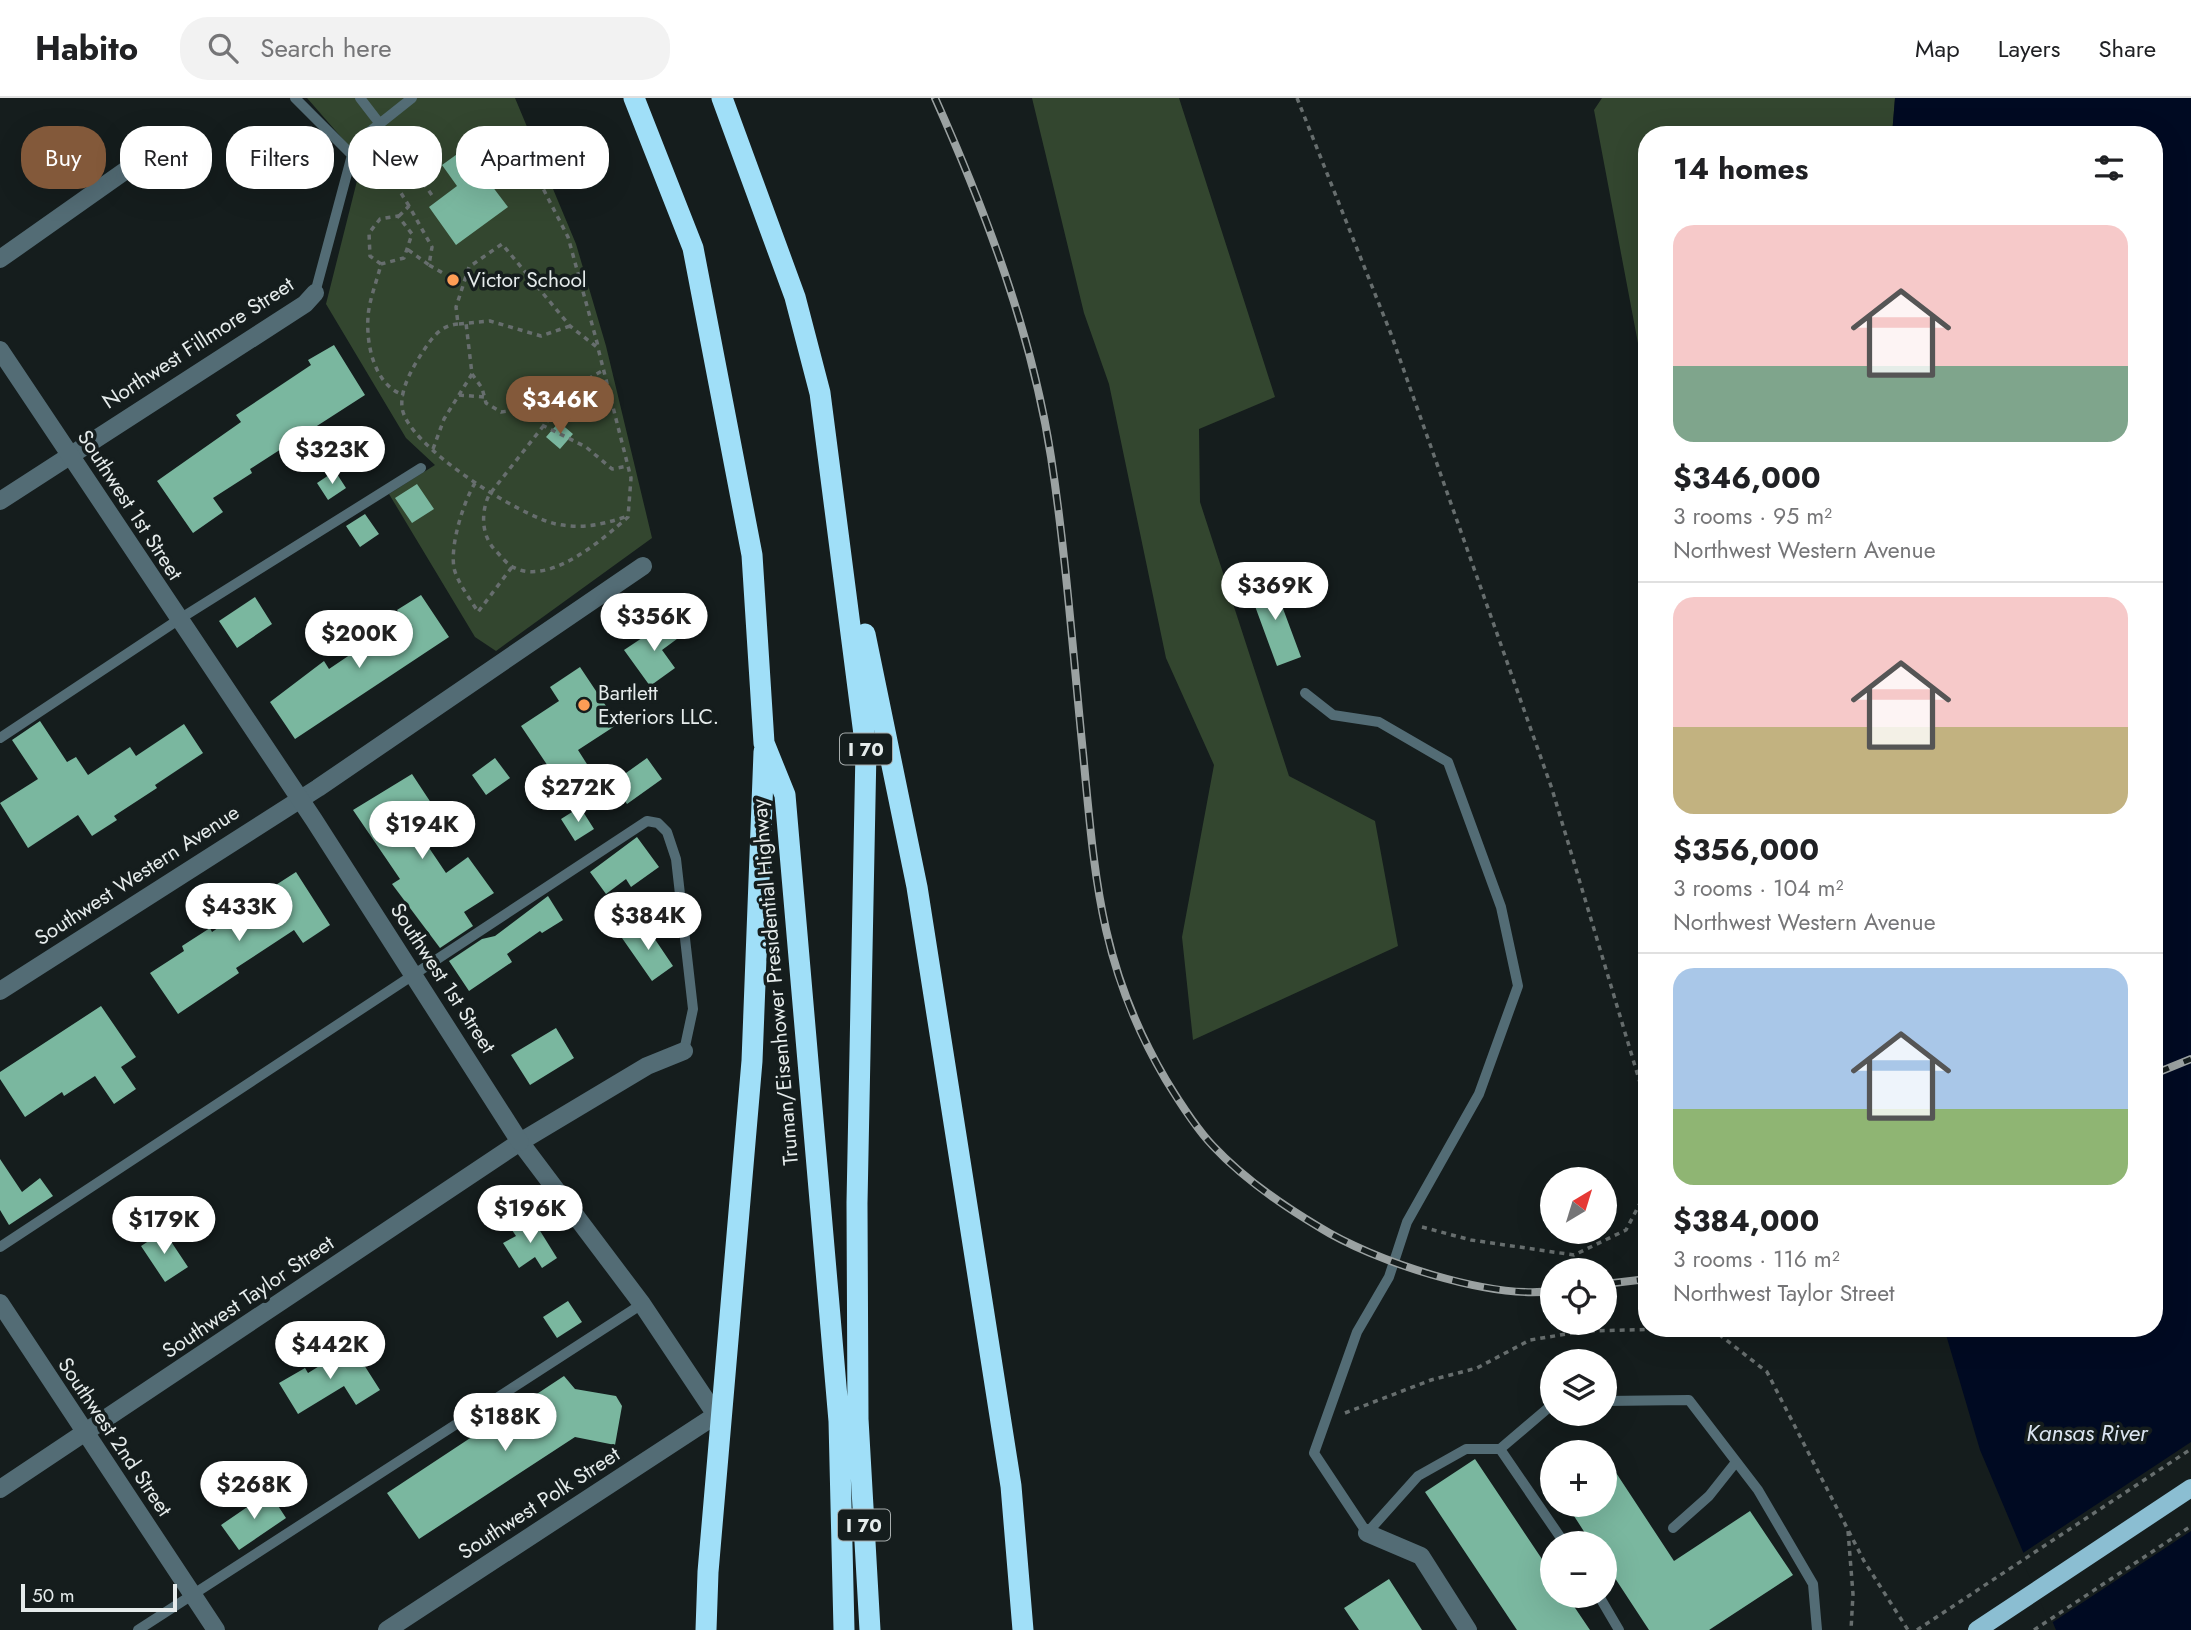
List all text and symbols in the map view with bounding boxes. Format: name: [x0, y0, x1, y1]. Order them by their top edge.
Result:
search box: [180, 17, 670, 80]
text: Habito: [35, 25, 138, 72]
icon: search: [204, 29, 242, 67]
text: Search here: [260, 29, 392, 67]
text: Map: [1915, 31, 1960, 66]
text: Layers: [1998, 31, 2060, 66]
text: Share: [2098, 31, 2156, 66]
chip: Buy: [21, 126, 106, 189]
chip: Rent: [120, 126, 212, 189]
chip: Filters: [226, 126, 334, 189]
chip: New: [348, 126, 442, 189]
chip: Apartment: [456, 126, 609, 189]
text: 14 homes: [1673, 147, 1808, 190]
icon: filters: [2090, 149, 2128, 187]
place label: Victor School: [467, 265, 587, 295]
street label: Northwest Fillmore Street: [96, 270, 300, 416]
icon: home: [1838, 270, 1964, 396]
marker: Victor School: [445, 272, 461, 288]
pin: $346K: [511, 376, 609, 436]
text: $346K: [522, 382, 598, 416]
street label: Southwest 1st Street: [70, 424, 190, 586]
pin: $323K: [283, 426, 381, 486]
text: $323K: [295, 432, 369, 466]
text: $346,000: [1673, 456, 1821, 499]
text: 3 rooms · 95 m²: [1673, 499, 1832, 533]
text: Northwest Western Avenue: [1673, 533, 1936, 567]
pin: $369K: [1226, 562, 1324, 622]
text: $369K: [1237, 568, 1313, 602]
pin: $356K: [605, 594, 703, 653]
text: $356K: [617, 599, 691, 633]
pin: $200K: [310, 610, 408, 670]
text: $200K: [321, 616, 397, 650]
icon: home: [1838, 642, 1964, 768]
place label: Bartlett Exteriors LLC.: [598, 678, 719, 732]
marker: Bartlett Exteriors LLC.: [576, 697, 592, 713]
road number: I 70: [840, 734, 892, 764]
pin: $272K: [529, 764, 627, 824]
text: $272K: [541, 770, 615, 804]
street label: Southwest Western Avenue: [29, 797, 245, 953]
street label: Truman/Eisenhower Presidential Highway: [744, 797, 806, 1166]
pin: $194K: [373, 802, 471, 861]
text: $194K: [385, 807, 459, 841]
text: $356,000: [1673, 828, 1819, 871]
text: 3 rooms · 104 m²: [1673, 871, 1843, 905]
pin: $433K: [190, 884, 288, 943]
text: $433K: [201, 889, 277, 923]
pin: $384K: [599, 892, 697, 952]
street label: Southwest 1st Street: [383, 897, 503, 1059]
text: $384K: [610, 898, 686, 932]
text: Northwest Western Avenue: [1673, 905, 1936, 939]
icon: home: [1838, 1013, 1964, 1139]
north arrow: [1540, 1167, 1617, 1244]
map controls: [1540, 1167, 1617, 1608]
pin: $196K: [481, 1186, 579, 1245]
text: $196K: [494, 1191, 566, 1225]
pin: $179K: [115, 1196, 213, 1256]
text: $384,000: [1673, 1199, 1819, 1242]
text: $179K: [128, 1202, 200, 1236]
street label: Southwest Taylor Street: [156, 1228, 340, 1366]
text: 3 rooms · 116 m²: [1673, 1242, 1840, 1276]
button: locate: [1540, 1258, 1617, 1335]
text: Northwest Taylor Street: [1673, 1276, 1895, 1310]
pin: $442K: [281, 1322, 379, 1381]
text: $442K: [291, 1327, 369, 1361]
button: layers: [1540, 1349, 1617, 1426]
street label: Southwest 2nd Street: [51, 1352, 179, 1522]
pin: $188K: [456, 1394, 554, 1453]
text: $188K: [470, 1399, 540, 1433]
water label: Kansas River: [2026, 1416, 2149, 1450]
street label: Southwest Polk Street: [452, 1439, 626, 1567]
button: +: [1540, 1440, 1617, 1517]
pin: $268K: [205, 1462, 303, 1521]
text: $268K: [216, 1467, 292, 1501]
road number: I 70: [838, 1510, 890, 1540]
button: −: [1540, 1531, 1617, 1608]
scale bar: [21, 1581, 177, 1613]
text: 50 m: [32, 1582, 75, 1609]

